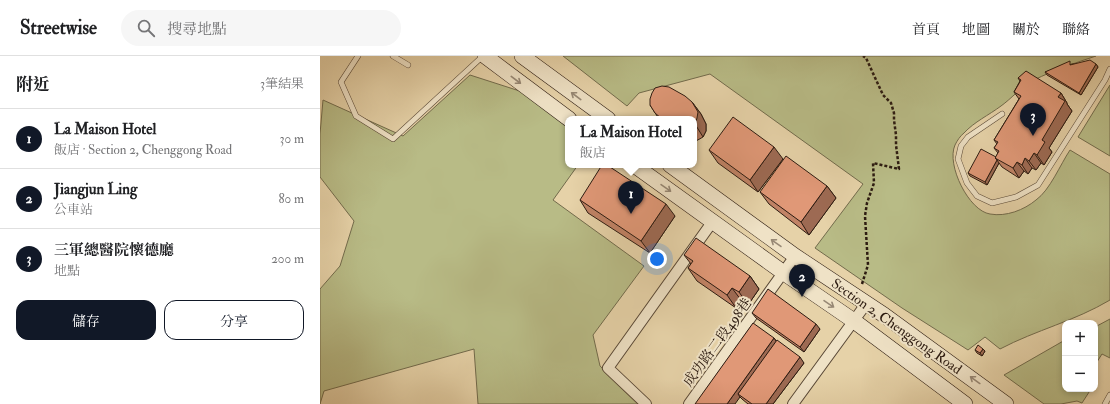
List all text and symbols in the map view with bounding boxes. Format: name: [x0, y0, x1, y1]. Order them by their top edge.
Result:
search box: [121, 10, 401, 46]
text: Streetwise: [20, 16, 97, 40]
icon: search: [135, 17, 157, 39]
text: 搜尋地點: [167, 20, 227, 39]
text: 首頁: [912, 21, 940, 38]
text: 地圖: [962, 21, 990, 38]
text: 關於: [1012, 21, 1040, 38]
text: 聯絡: [1062, 21, 1090, 38]
text: 附近: [16, 74, 50, 95]
one-way arrow: [510, 75, 521, 84]
text: 3筆結果: [260, 76, 304, 92]
one-way arrow: [571, 92, 582, 100]
pin: 3: [1020, 103, 1046, 136]
popup: [565, 116, 697, 168]
text: La Maison Hotel: [54, 120, 156, 139]
text: La Maison Hotel: [580, 123, 682, 142]
text: 1: [27, 131, 31, 147]
text: 30 m: [280, 131, 304, 147]
text: 飯店 · Section 2, Chenggong Road: [54, 142, 232, 158]
text: 飯店: [580, 145, 606, 161]
text: Jiangjun Ling: [54, 180, 137, 199]
pin: 1: [618, 181, 644, 214]
one-way arrow: [660, 183, 671, 192]
text: 2: [26, 191, 32, 207]
text: 80 m: [278, 191, 304, 207]
text: 公車站: [54, 202, 93, 218]
one-way arrow: [771, 238, 782, 247]
text: 三軍總醫院懷德廳: [54, 241, 174, 260]
your location: [647, 249, 667, 269]
text: 3: [27, 251, 32, 267]
text: 200 m: [271, 251, 304, 267]
text: 地點: [54, 263, 80, 279]
pin: 2: [789, 264, 815, 297]
street label: Section 2, Chenggong Road: [828, 275, 965, 378]
street label: 成功路二段498巷: [680, 295, 755, 390]
button: 儲存: [16, 300, 156, 340]
button: 分享: [164, 300, 304, 340]
one-way arrow: [823, 300, 834, 308]
map controls: [1062, 320, 1098, 392]
button: +: [1062, 320, 1098, 356]
button: −: [1062, 356, 1098, 392]
one-way arrow: [970, 376, 981, 385]

